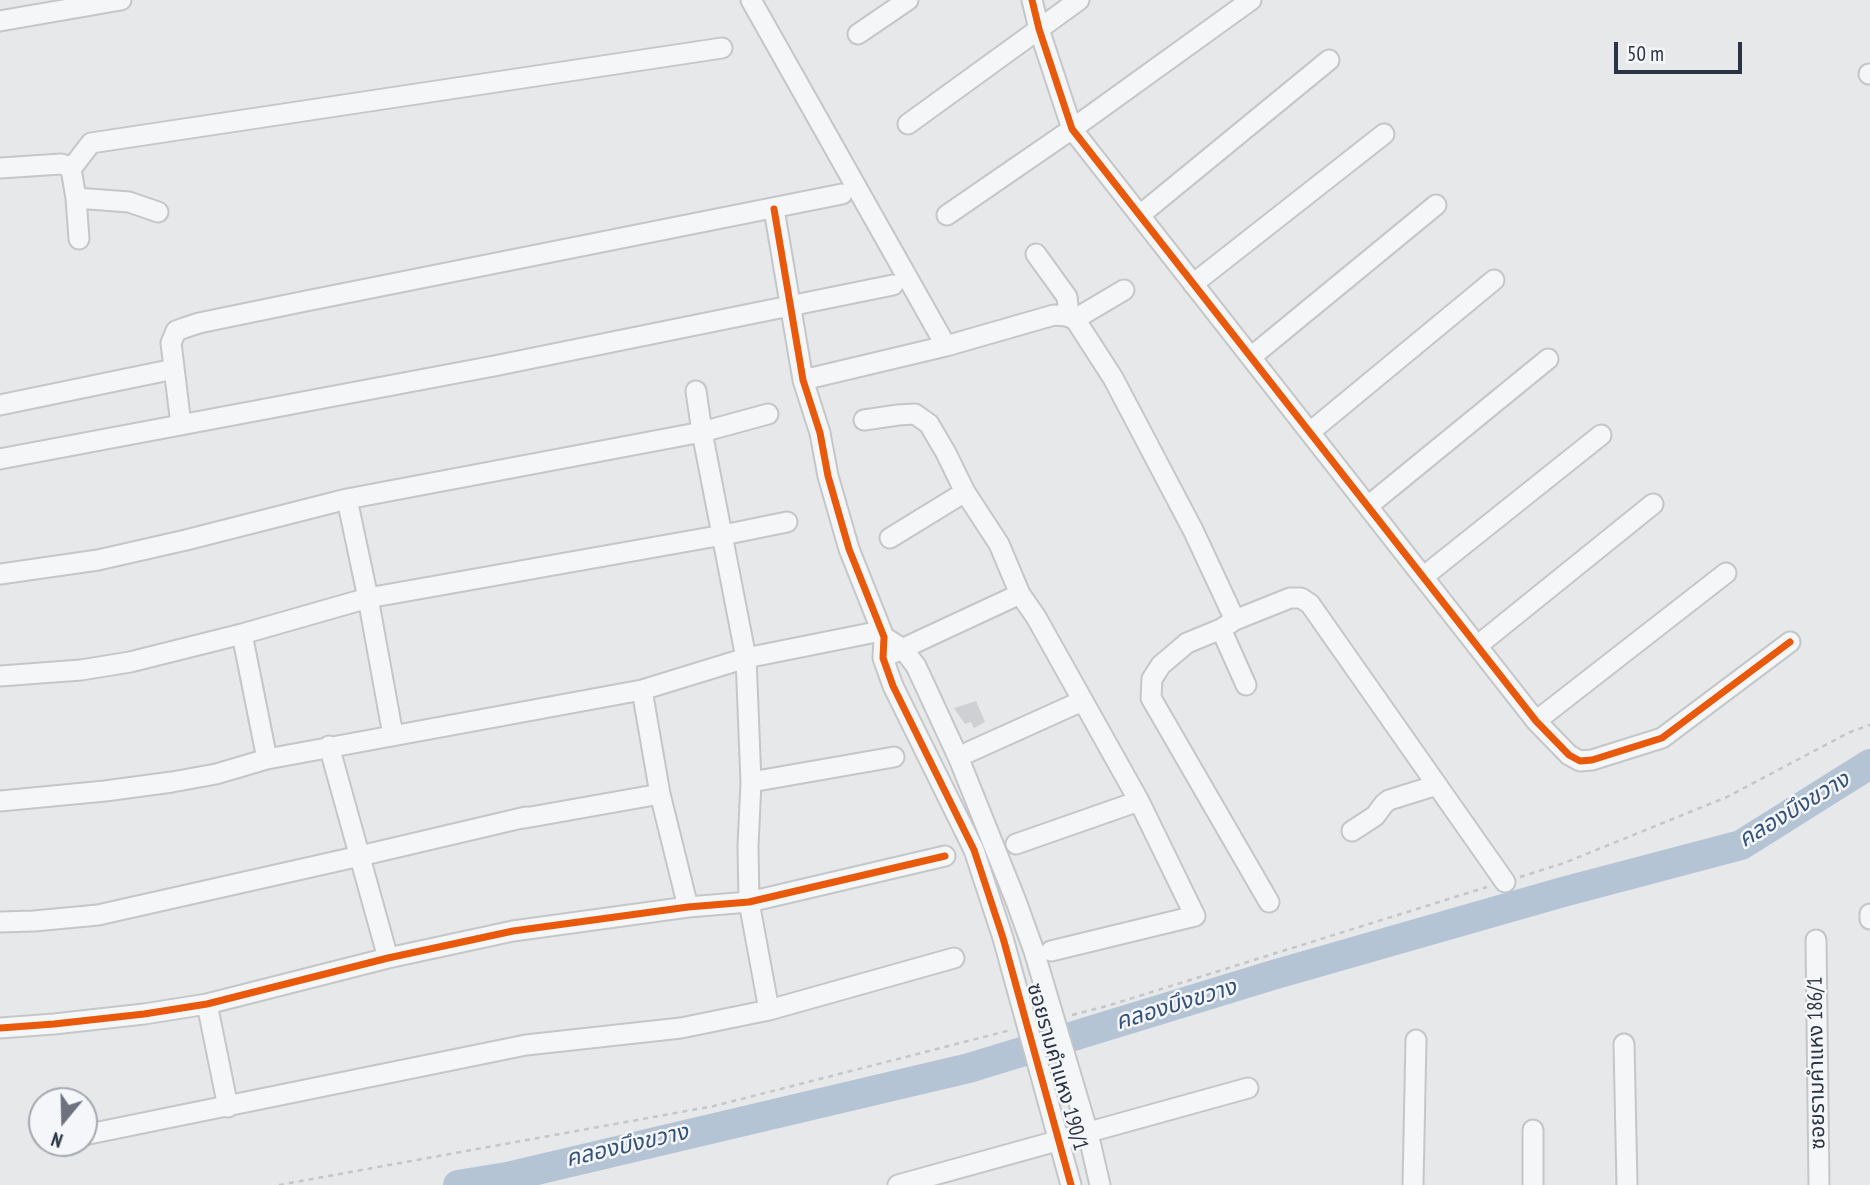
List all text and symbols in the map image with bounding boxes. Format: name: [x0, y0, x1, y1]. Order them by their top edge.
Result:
scale bar: [1618, 28, 1746, 72]
text: 50 m: [1627, 40, 1664, 67]
water label: คลองบึงขวาง: [1733, 766, 1855, 854]
water label: คลองบึงขวาง: [1112, 974, 1240, 1036]
street label: ซอยรามคำแหง 186/1: [1803, 976, 1831, 1150]
street label: ซอยรามคำแหง 190/1: [1021, 980, 1093, 1154]
north arrow: [28, 1087, 98, 1157]
water label: คลองบึงขวาง: [563, 1119, 691, 1173]
text: N: [48, 1127, 66, 1153]

